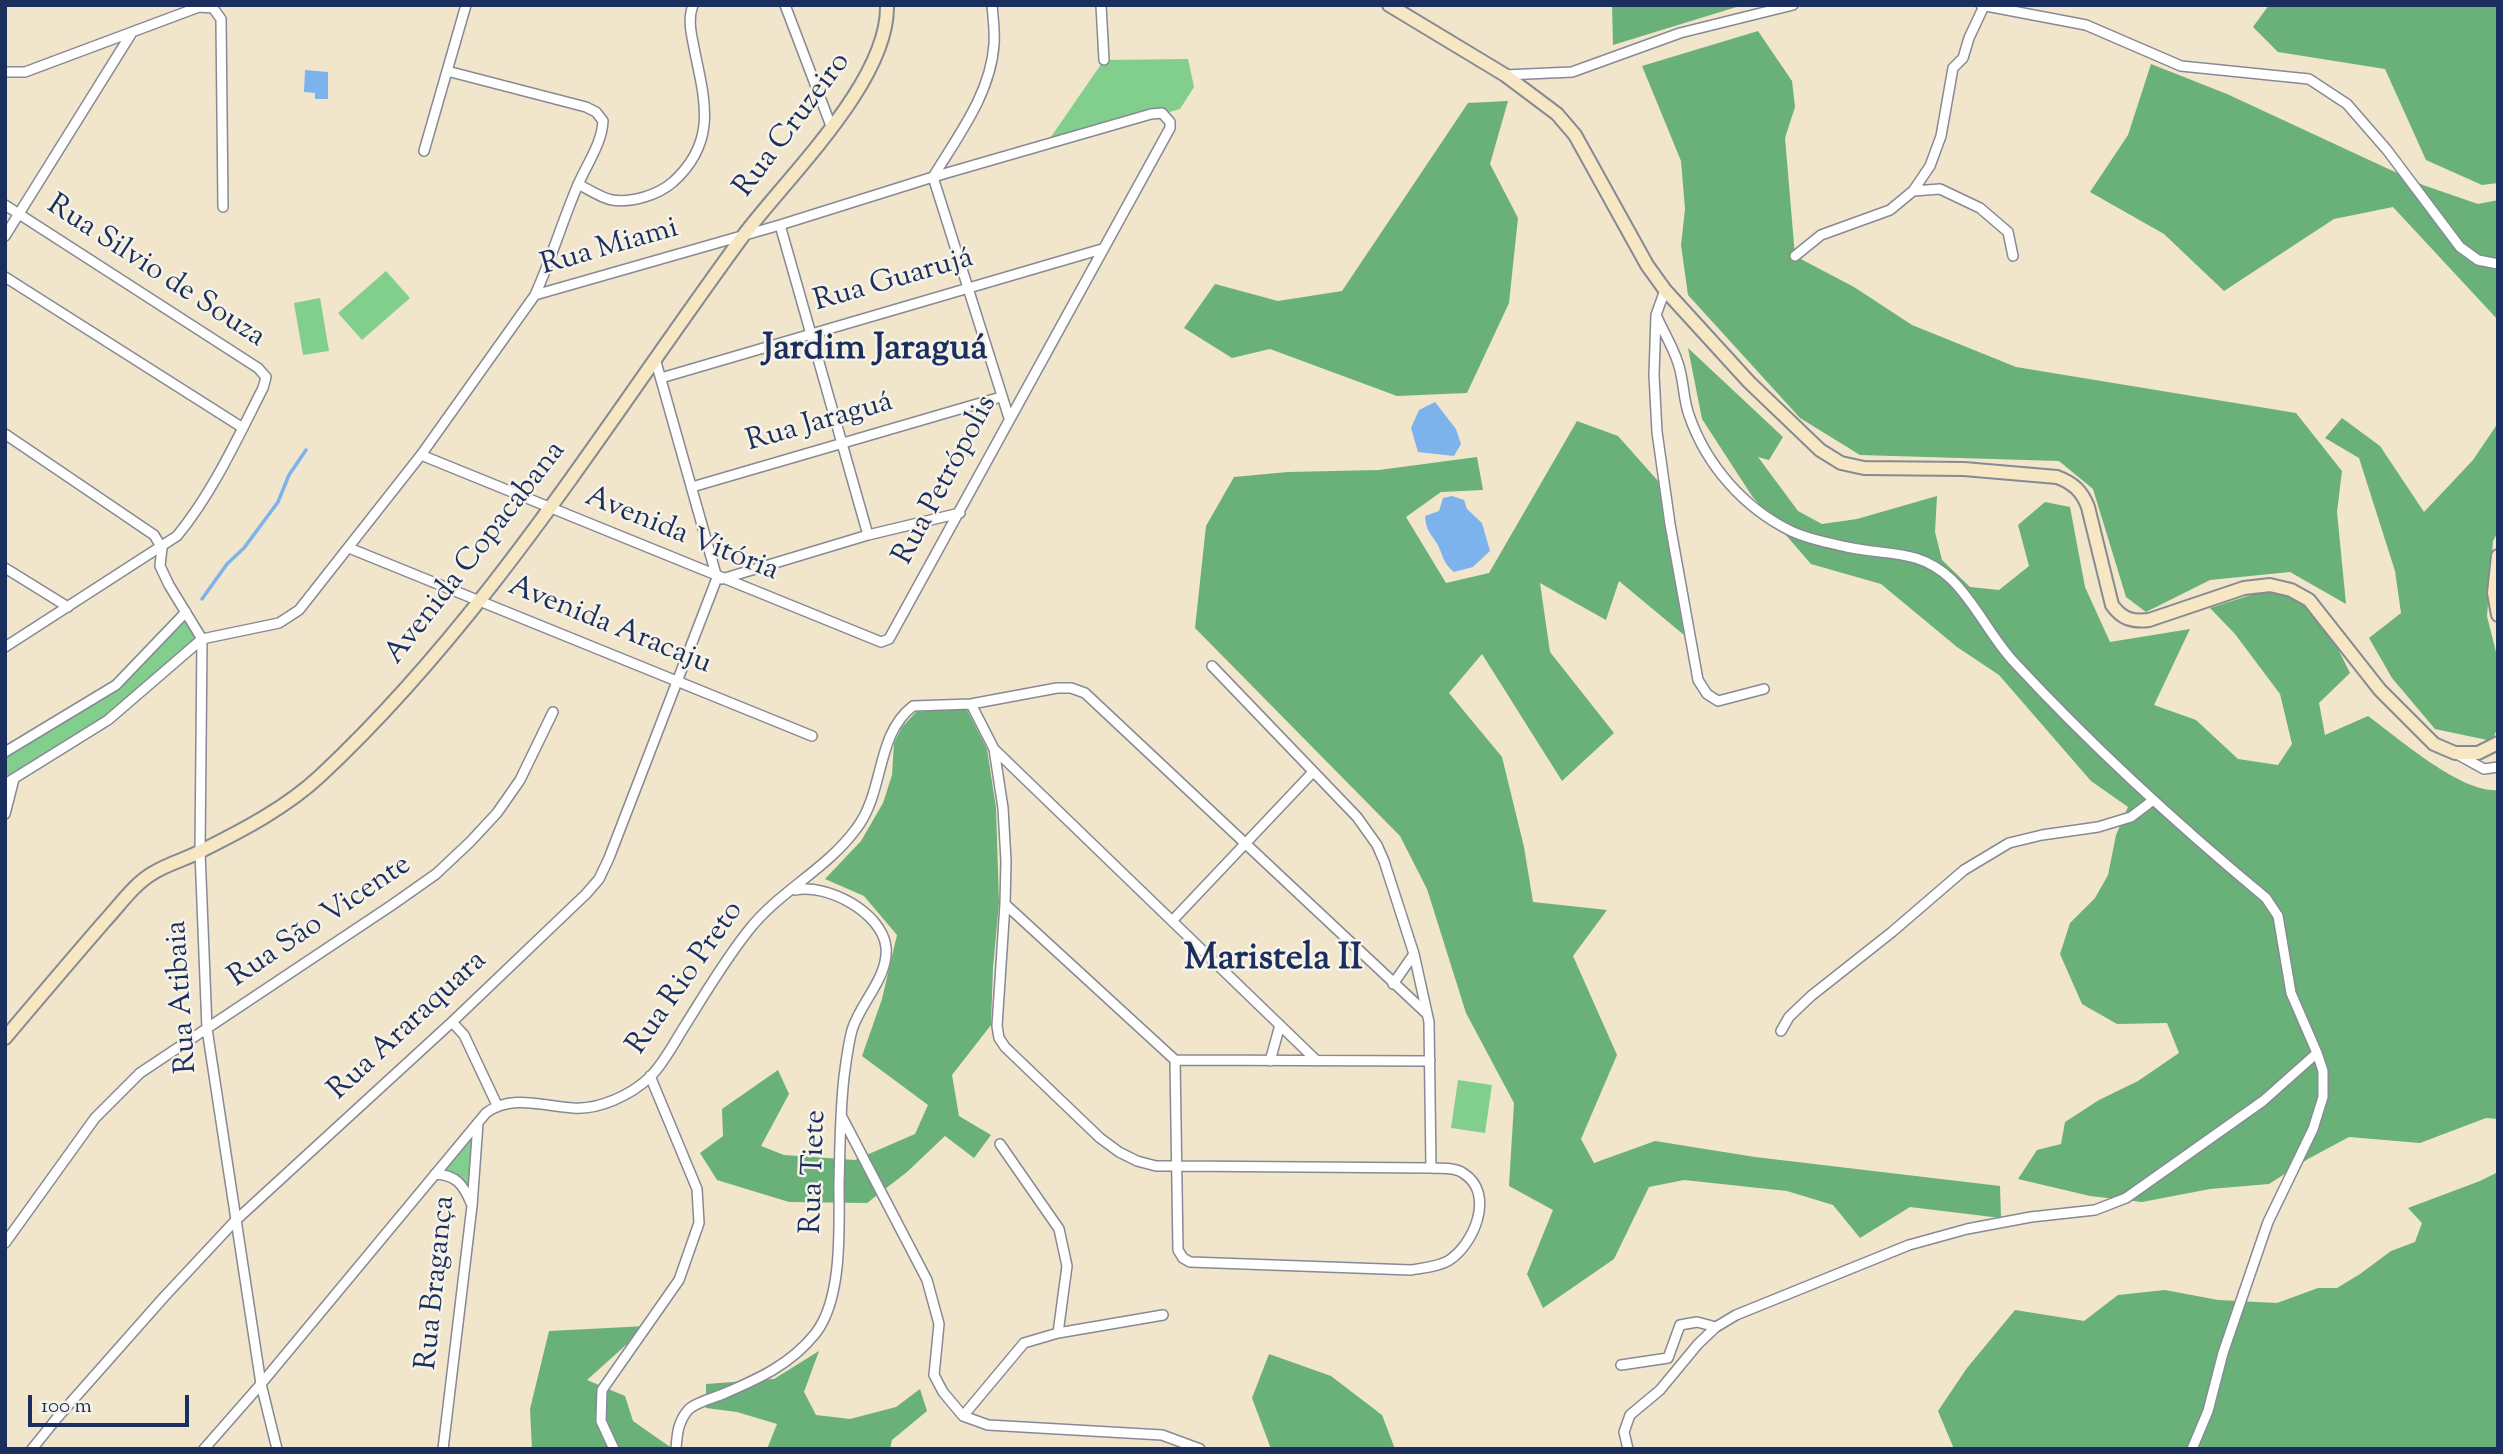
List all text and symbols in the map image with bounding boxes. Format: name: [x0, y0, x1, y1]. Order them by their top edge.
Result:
street label: Rua Cruzeiro: [728, 47, 860, 205]
street label: Rua Silvio de Souza: [39, 189, 271, 357]
street label: Rua Miami: [537, 212, 683, 286]
street label: Rua Guarujá: [810, 242, 978, 322]
district label: Jardim Jaraguá: [762, 330, 988, 374]
street label: Rua Jaraguá: [743, 386, 897, 462]
street label: Rua Petrópolis: [887, 390, 1007, 572]
street label: Avenida Copacabana: [379, 435, 575, 673]
street label: Avenida Vitória: [579, 481, 783, 591]
street label: Avenida Aracaju: [502, 570, 716, 684]
street label: Rua São Vicente: [223, 849, 419, 997]
street label: Rua Rio Preto: [621, 895, 753, 1063]
street label: Rua Atibaia: [161, 919, 207, 1075]
district label: Maristela II: [1184, 940, 1362, 984]
street label: Rua Araraquara: [322, 944, 496, 1110]
street label: Rua Tiete: [796, 1109, 836, 1235]
street label: Rua Bragança: [411, 1194, 465, 1372]
scale bar: [32, 1380, 192, 1424]
text: 100 m: [41, 1392, 92, 1422]

